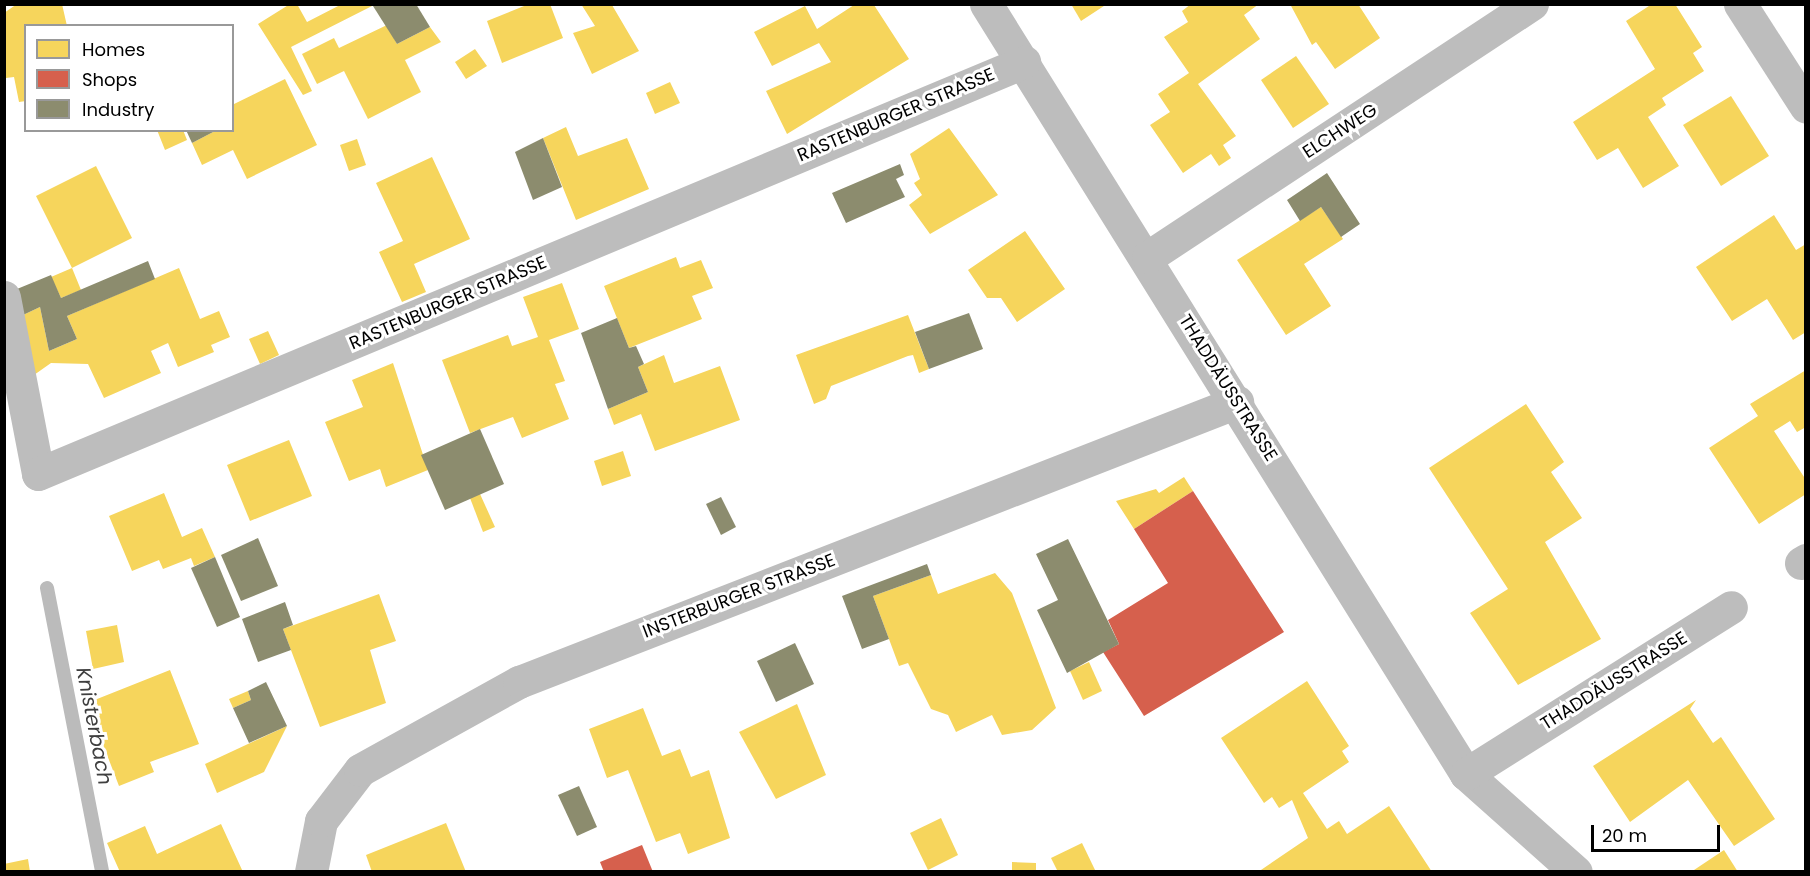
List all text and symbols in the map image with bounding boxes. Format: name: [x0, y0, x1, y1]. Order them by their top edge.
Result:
legend: [24, 24, 234, 132]
text: Homes: [82, 37, 145, 62]
street label: RASTENBURGER STRASSE: [794, 64, 998, 166]
text: Shops: [82, 67, 137, 92]
text: Industry: [82, 97, 154, 122]
street label: ELCHWEG: [1299, 99, 1381, 163]
street label: RASTENBURGER STRASSE: [346, 252, 550, 354]
street label: THADDÄUSSTRASSE: [1174, 311, 1282, 465]
street label: INSTERBURGER STRASSE: [640, 549, 838, 643]
street label: THADDÄUSSTRASSE: [1537, 627, 1691, 735]
water label: Knisterbach: [71, 665, 117, 787]
scale bar: [1594, 813, 1723, 851]
text: 20 m: [1602, 823, 1647, 848]

